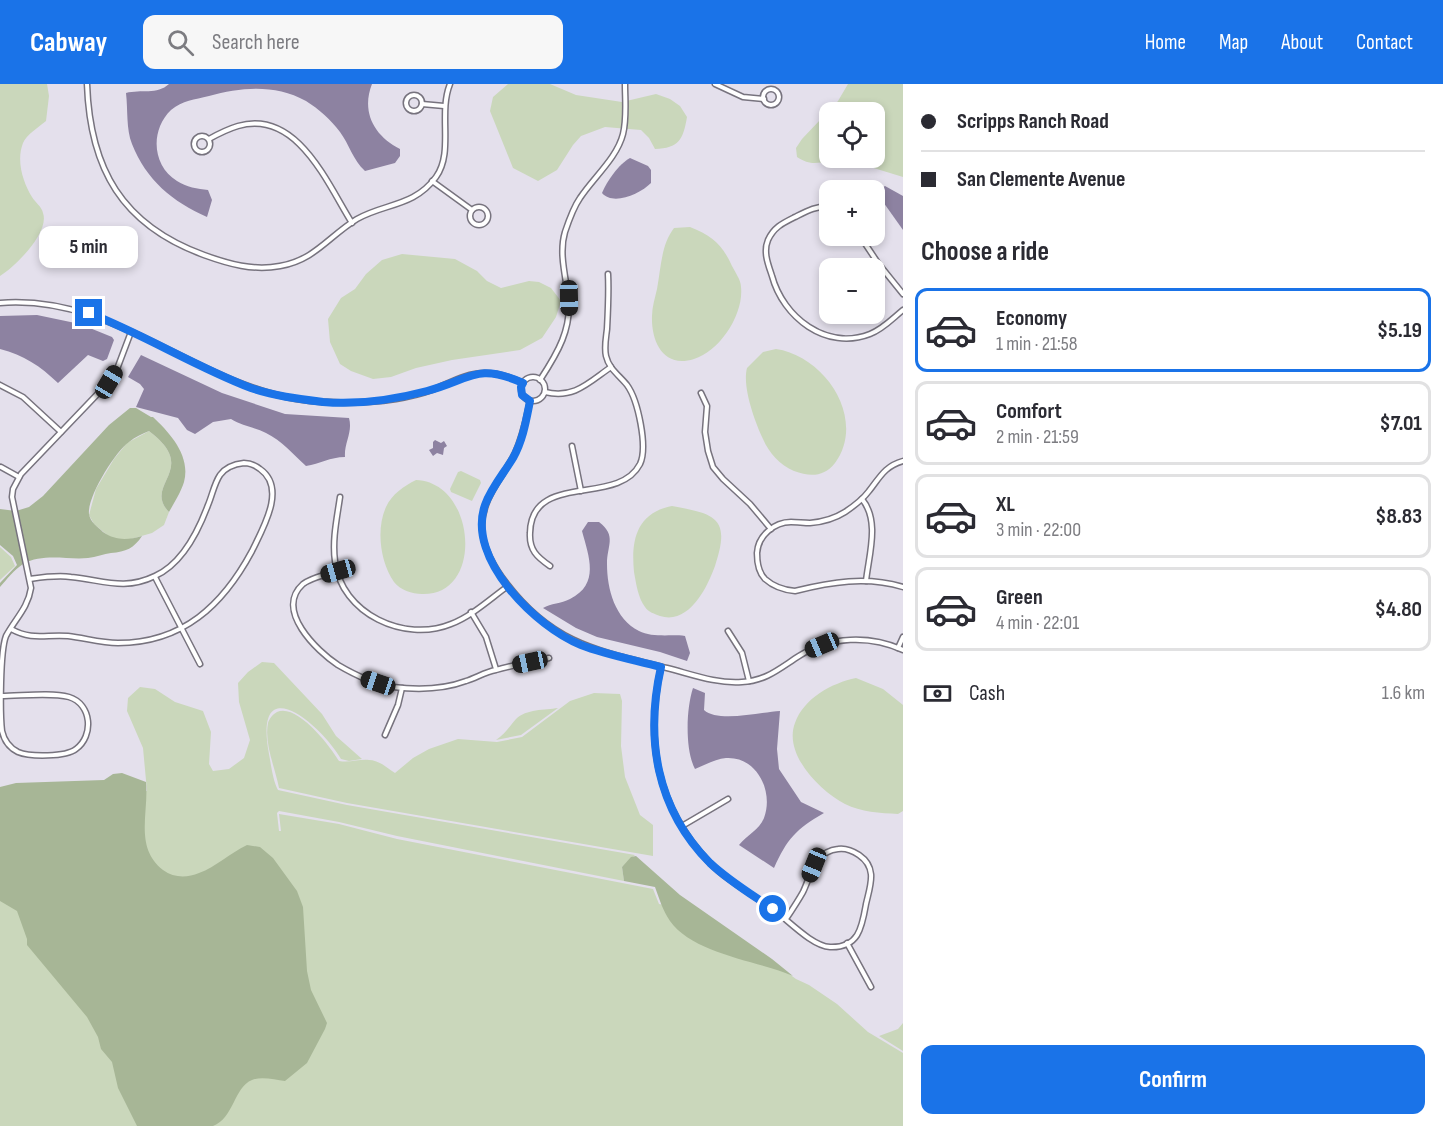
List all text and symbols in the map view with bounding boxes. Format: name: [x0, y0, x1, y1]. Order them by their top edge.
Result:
search box: [143, 15, 563, 69]
text: Cabway: [30, 26, 107, 59]
icon: search: [164, 26, 197, 59]
text: Search here: [212, 29, 300, 56]
text: Home: [1145, 30, 1186, 55]
text: Map: [1219, 30, 1248, 55]
text: About: [1281, 30, 1323, 55]
text: Contact: [1356, 30, 1413, 55]
map controls: [819, 102, 885, 324]
button: locate: [819, 102, 885, 168]
text: Scripps Ranch Road: [957, 108, 1109, 135]
text: San Clemente Avenue: [957, 166, 1125, 193]
button: +: [819, 180, 885, 246]
callout: 5 min: [40, 226, 138, 268]
text: 5 min: [69, 235, 108, 259]
text: Choose a ride: [921, 236, 1049, 268]
button: −: [819, 258, 885, 324]
car: [560, 280, 578, 316]
route end: [75, 299, 102, 326]
icon: car: [924, 303, 978, 357]
text: Economy: [996, 305, 1067, 332]
text: $5.19: [1377, 317, 1422, 344]
text: 1 min · 21:58: [996, 332, 1078, 356]
car: [92, 362, 126, 402]
icon: car: [924, 396, 978, 450]
text: Comfort: [996, 398, 1062, 425]
text: $7.01: [1380, 410, 1422, 437]
text: 2 min · 21:59: [996, 425, 1079, 449]
icon: car: [924, 489, 978, 543]
text: XL: [996, 491, 1015, 518]
text: $8.83: [1375, 503, 1422, 530]
text: 3 min · 22:00: [996, 518, 1081, 542]
car: [318, 557, 358, 585]
icon: car: [924, 582, 978, 636]
text: Green: [996, 584, 1043, 611]
text: $4.80: [1375, 596, 1422, 623]
text: 4 min · 22:01: [996, 611, 1079, 635]
car: [802, 630, 842, 660]
car: [511, 649, 549, 675]
car: [358, 669, 398, 697]
icon: cash: [921, 677, 954, 710]
text: Cash: [969, 680, 1005, 707]
text: 1.6 km: [1382, 681, 1425, 705]
car: [799, 845, 829, 885]
route start: [759, 895, 786, 922]
button: Confirm: [921, 1045, 1425, 1114]

